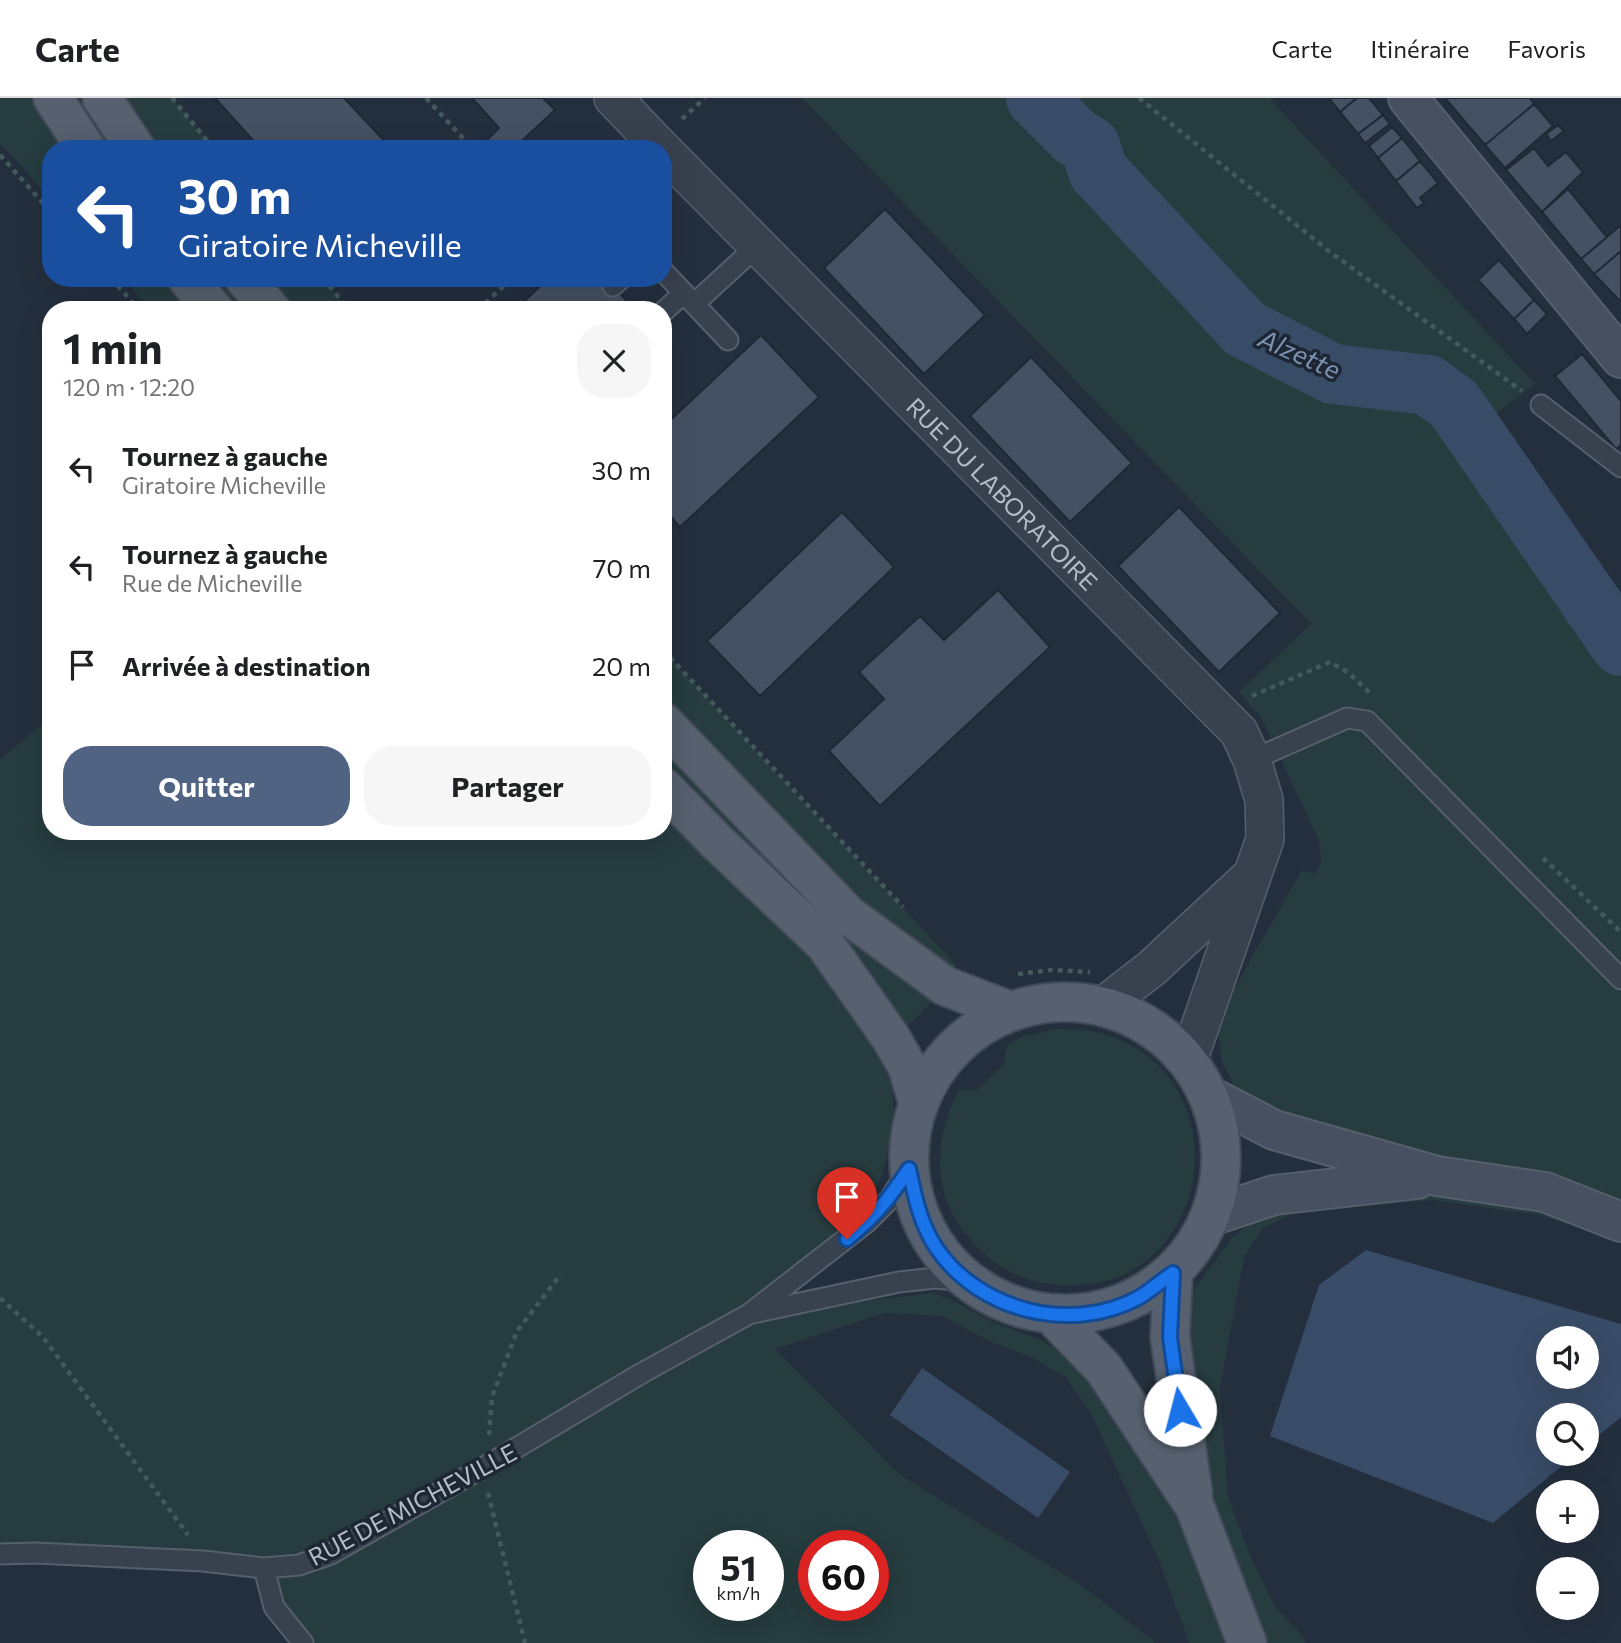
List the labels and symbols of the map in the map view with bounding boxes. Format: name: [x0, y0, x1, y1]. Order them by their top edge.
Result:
water label: Alzette: [1254, 321, 1346, 385]
street label: RUE DU LABORATOIRE: [901, 391, 1104, 596]
pin: [817, 1167, 877, 1239]
position arrow: [1143, 1373, 1217, 1447]
street label: RUE DE MICHEVILLE: [303, 1437, 521, 1571]
speed limit sign: 60: [798, 1530, 889, 1621]

